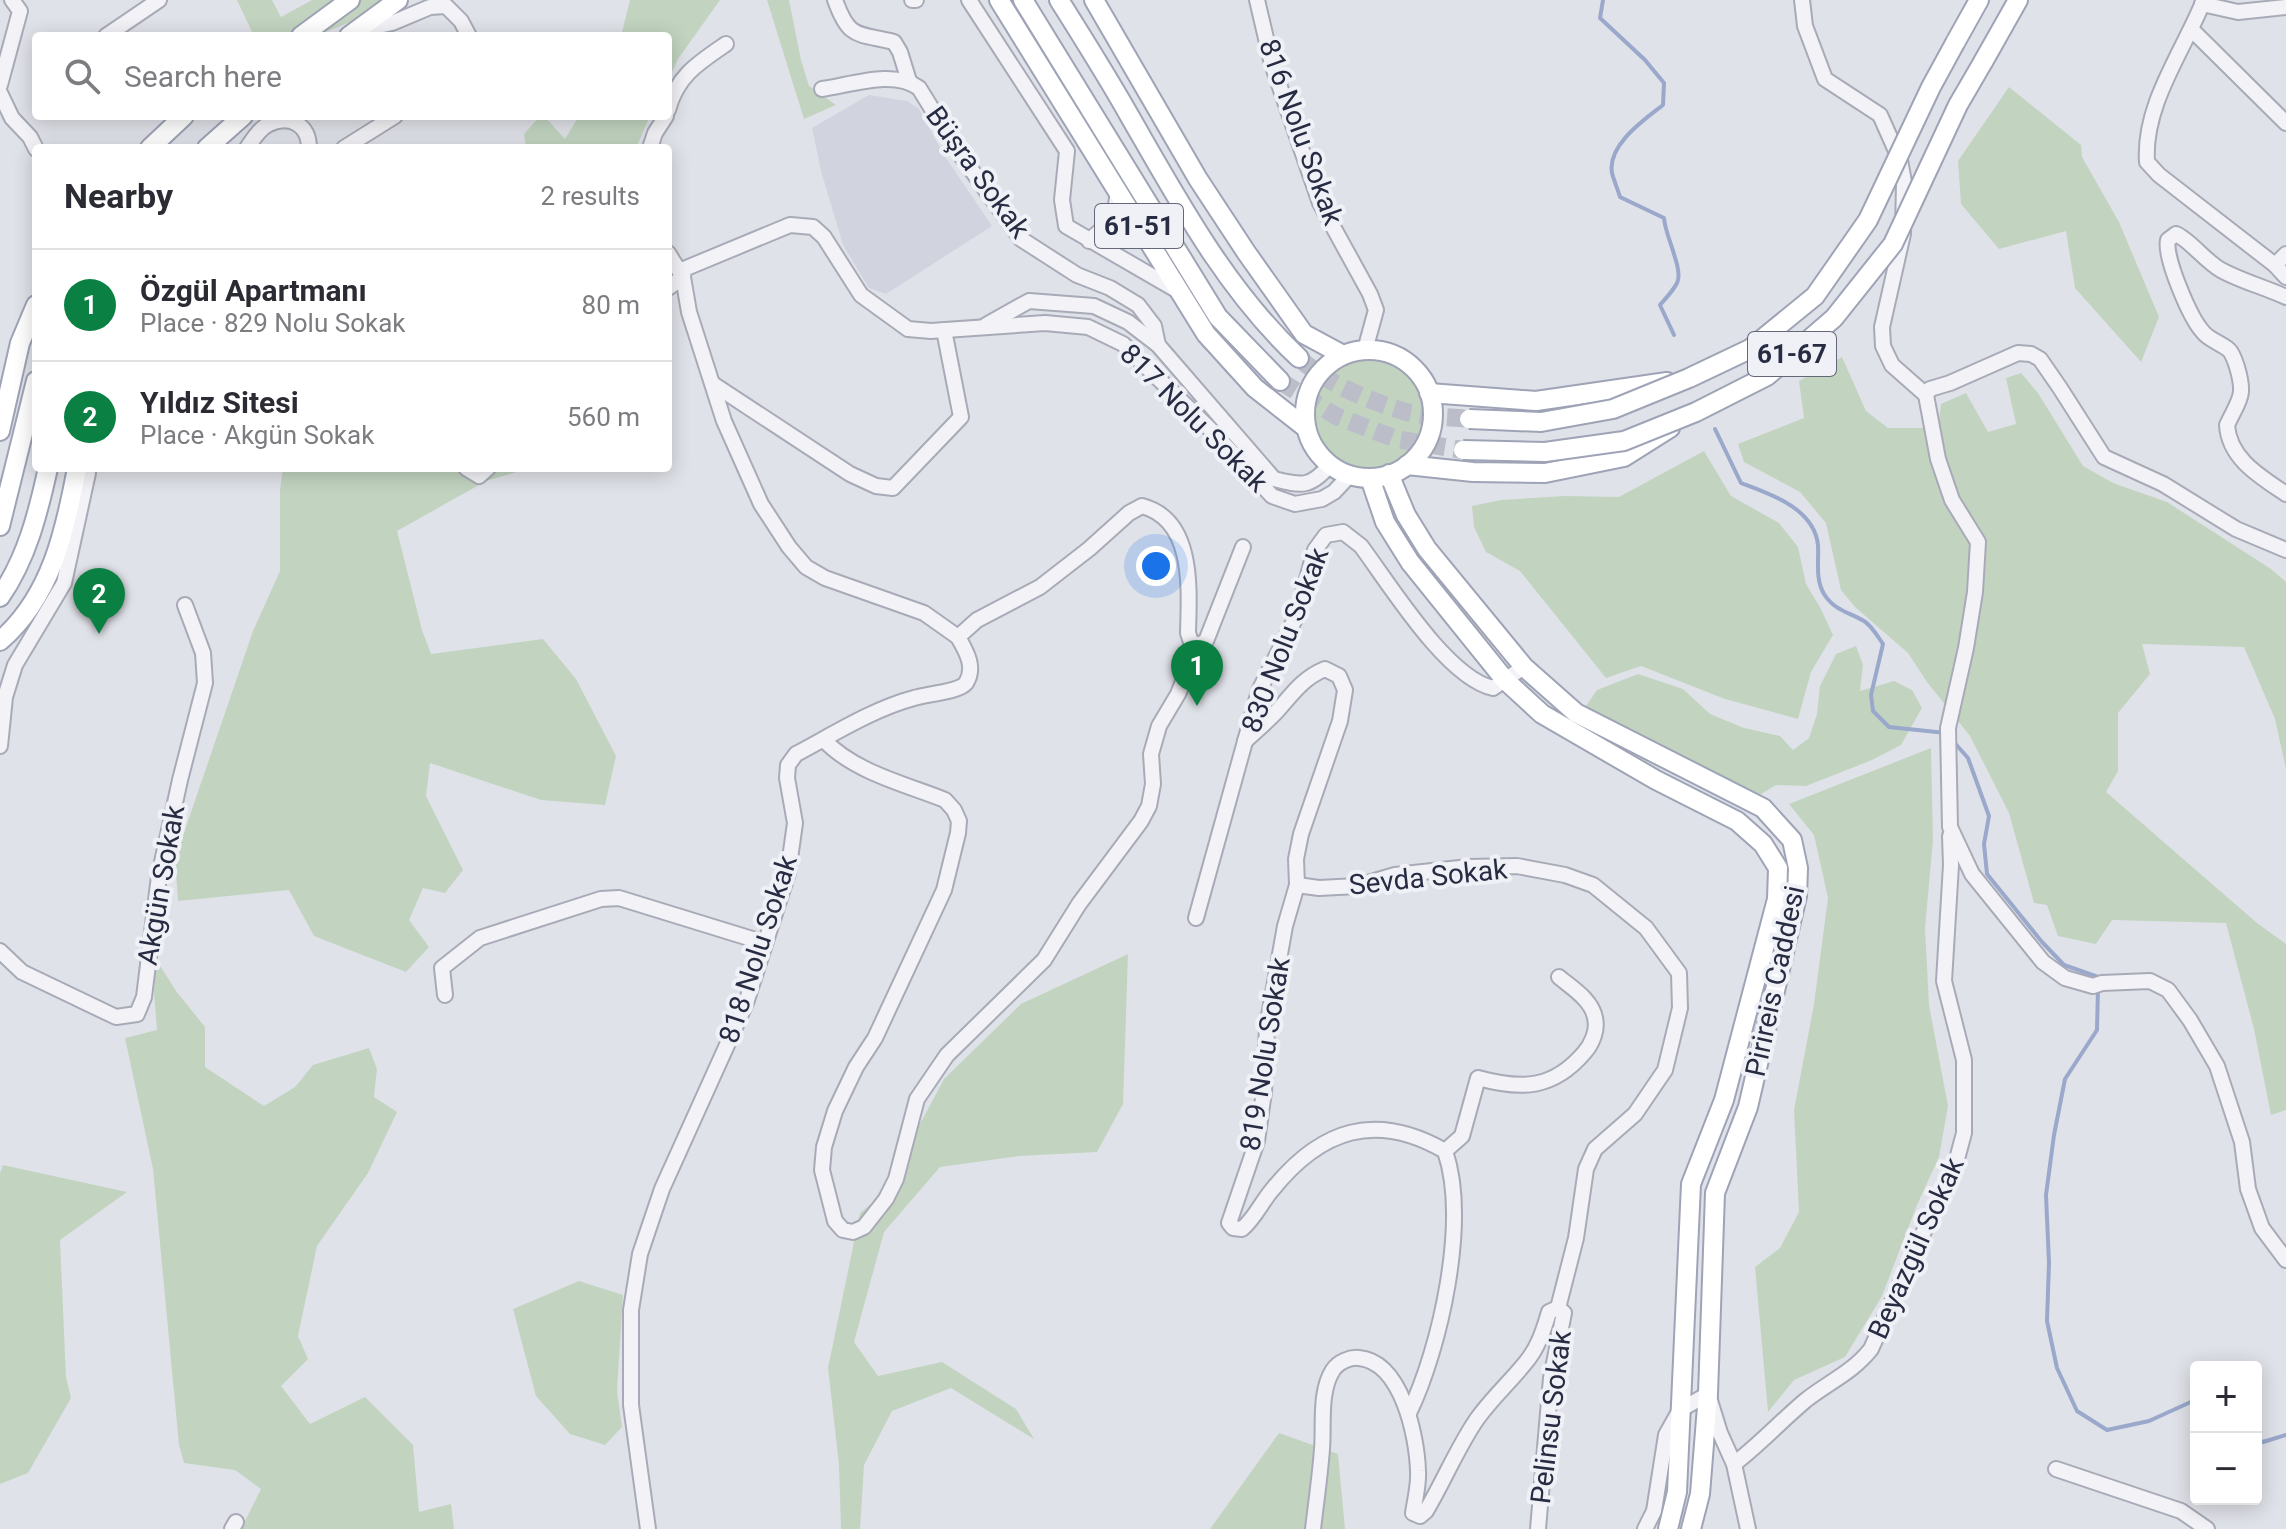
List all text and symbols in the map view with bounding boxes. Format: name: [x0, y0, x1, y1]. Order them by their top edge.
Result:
search box: [32, 32, 672, 120]
street label: 816 Nolu Sokak: [1252, 35, 1350, 230]
icon: search: [60, 54, 104, 98]
text: Search here: [124, 59, 282, 94]
street label: Büşra Sokak: [919, 100, 1037, 245]
text: Nearby: [64, 176, 173, 216]
text: 2 results: [541, 181, 640, 211]
road number: 61-51: [1095, 204, 1183, 248]
text: Özgül Apartmanı: [140, 273, 367, 308]
text: 1: [83, 290, 97, 320]
text: 80 m: [582, 290, 640, 320]
text: Place · 829 Nolu Sokak: [140, 308, 405, 338]
road number: 61-67: [1748, 332, 1836, 376]
street label: 817 Nolu Sokak: [1113, 337, 1275, 499]
text: Yıldız Sitesi: [140, 385, 299, 420]
text: 2: [83, 402, 97, 432]
text: 560 m: [567, 402, 640, 432]
text: Place · Akgün Sokak: [140, 420, 374, 450]
street label: 830 Nolu Sokak: [1235, 542, 1336, 737]
your location: [1136, 546, 1176, 586]
pin: 2: [73, 568, 125, 634]
pin: 1: [1171, 640, 1223, 706]
street label: Akgün Sokak: [131, 802, 191, 968]
street label: 818 Nolu Sokak: [712, 850, 804, 1047]
street label: Sevda Sokak: [1347, 852, 1510, 902]
street label: Pirireis Caddesi: [1739, 883, 1811, 1079]
street label: 819 Nolu Sokak: [1233, 954, 1297, 1153]
street label: Beyazgül Sokak: [1861, 1151, 1971, 1344]
street label: Pelinsu Sokak: [1524, 1328, 1578, 1506]
map controls: [2190, 1361, 2262, 1505]
button: +: [2190, 1361, 2262, 1433]
button: −: [2190, 1433, 2262, 1505]

